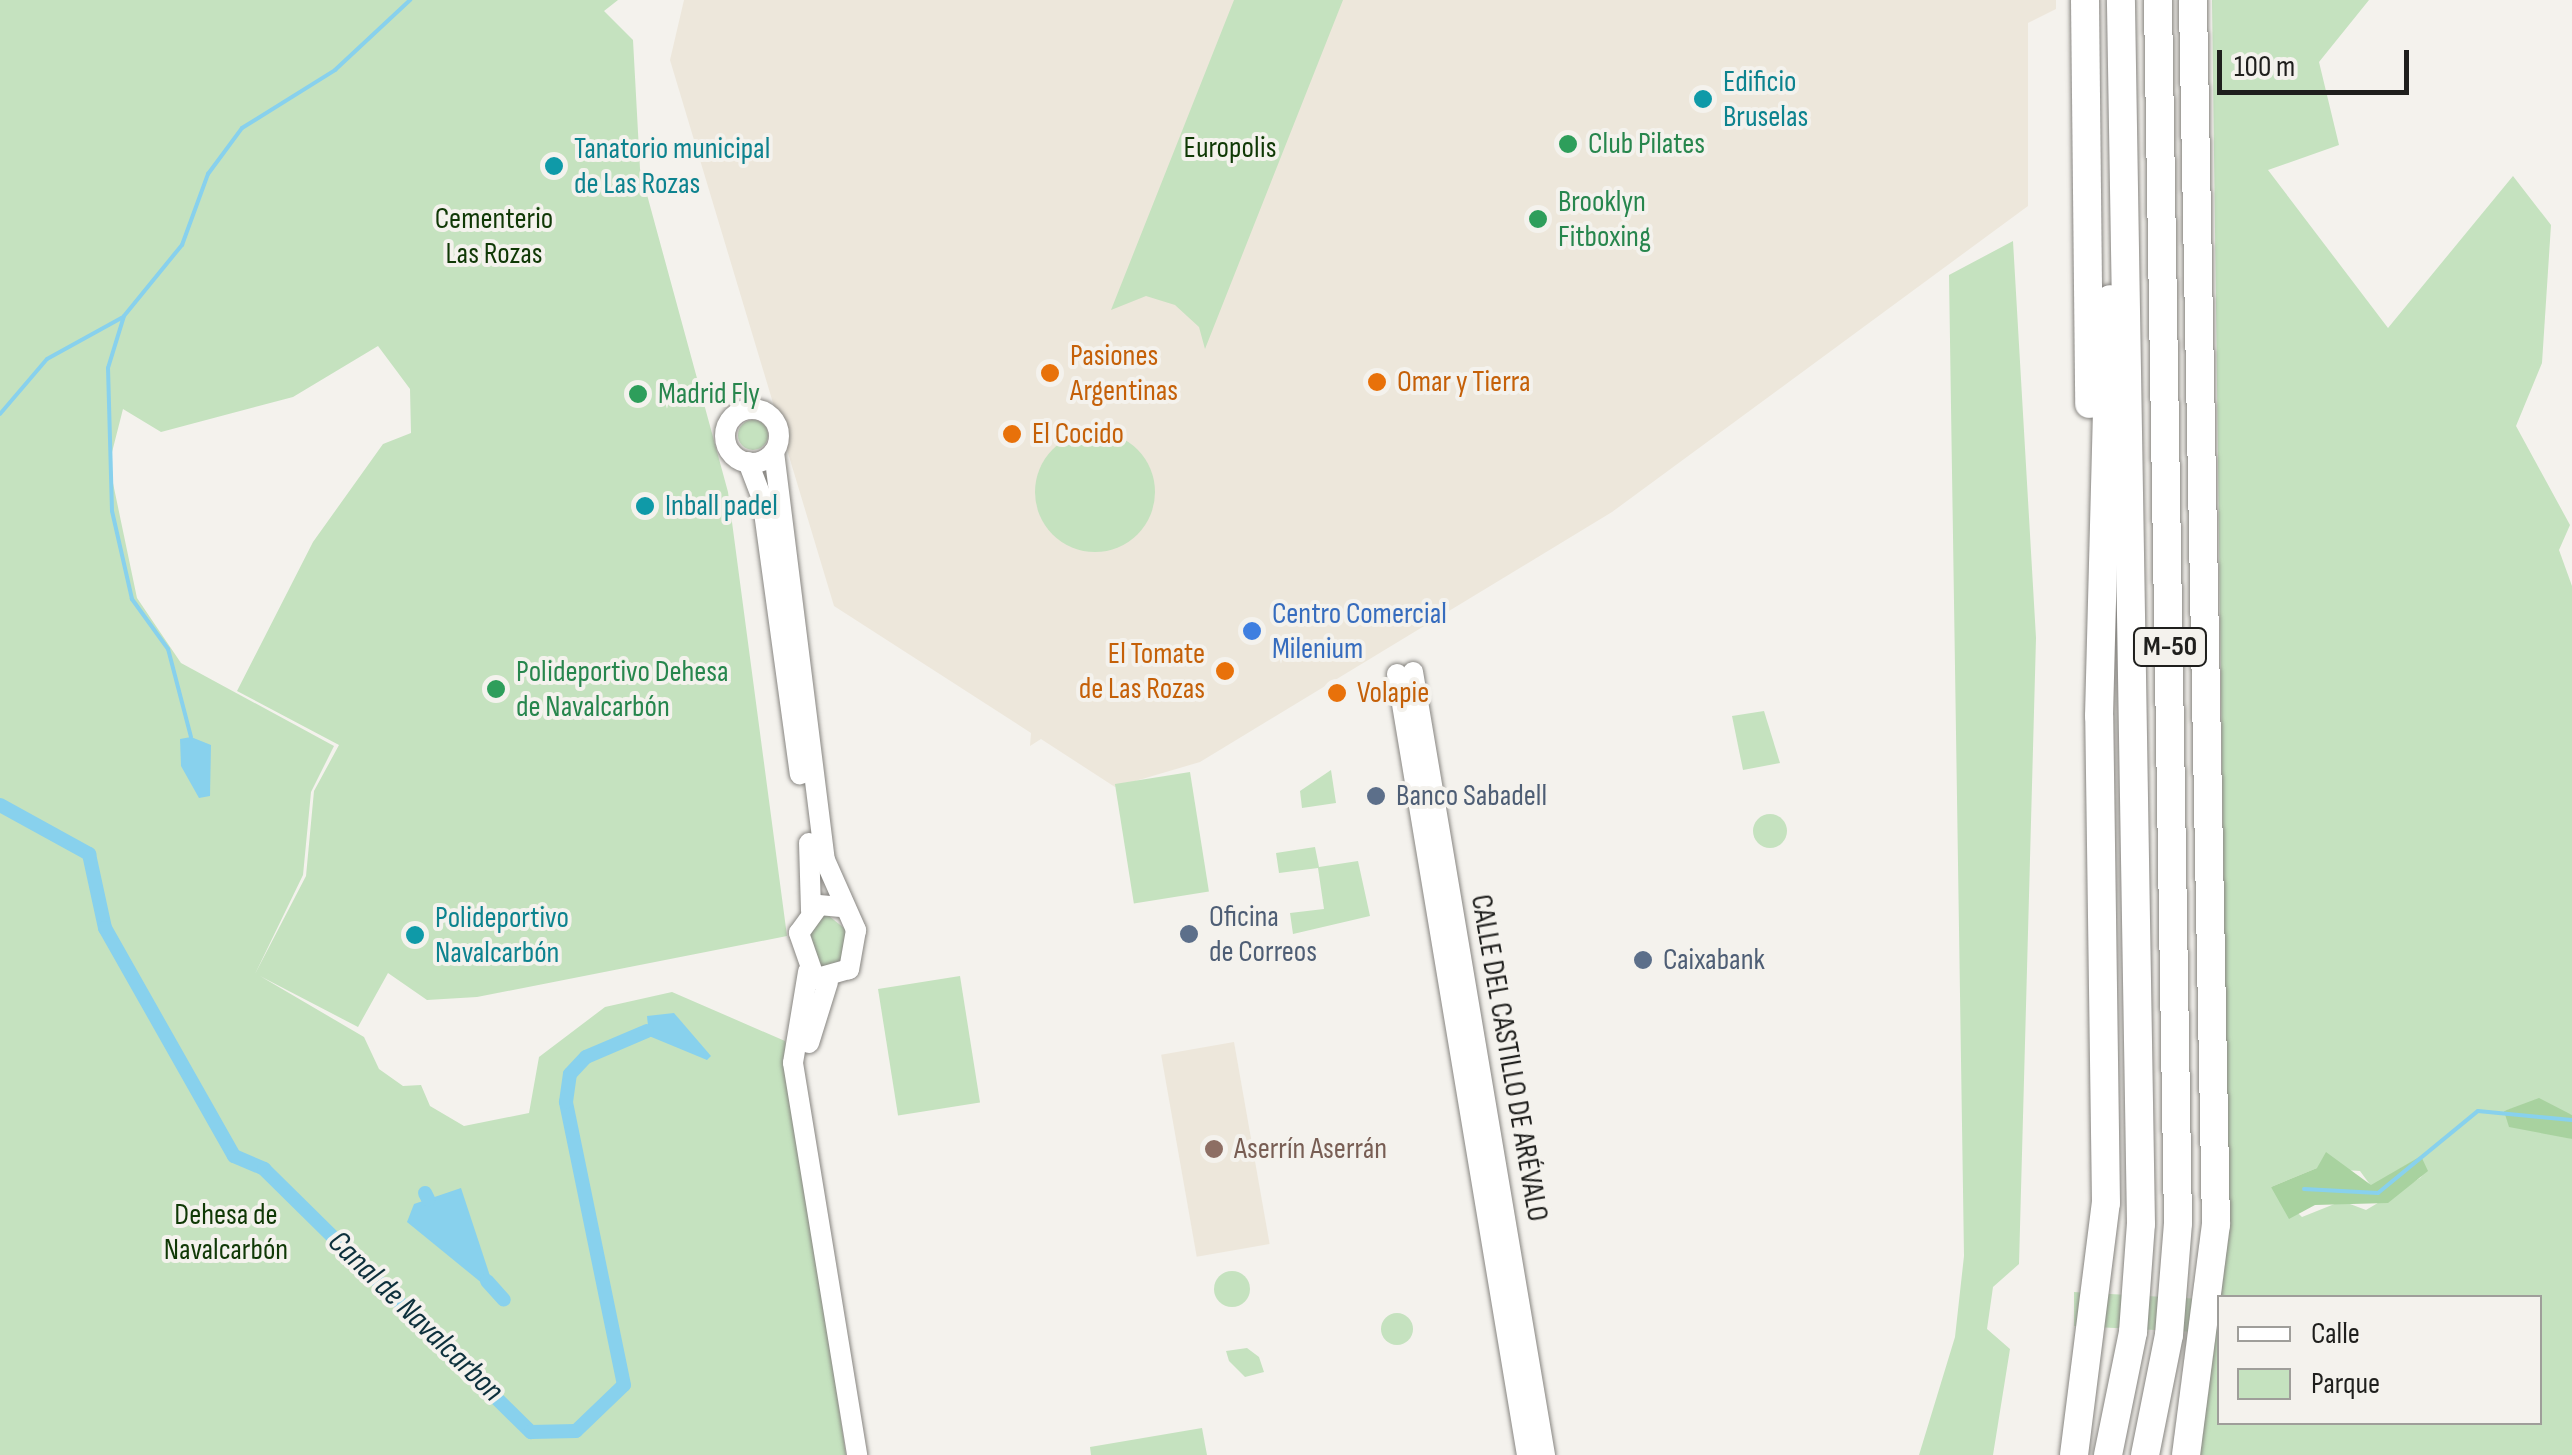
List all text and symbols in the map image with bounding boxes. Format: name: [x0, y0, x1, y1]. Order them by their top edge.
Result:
scale bar: [2222, 30, 2414, 92]
text: 100 m: [2234, 49, 2295, 85]
place label: Edificio Bruselas: [1723, 64, 1808, 134]
marker: Edificio Bruselas: [1692, 88, 1714, 110]
place label: Club Pilates: [1588, 126, 1705, 162]
park label: Europolis: [1184, 130, 1276, 166]
place label: Tanatorio municipal de Las Rozas: [574, 131, 770, 202]
marker: Club Pilates: [1557, 133, 1579, 155]
marker: Tanatorio municipal de Las Rozas: [543, 155, 565, 177]
place label: Brooklyn Fitboxing: [1558, 184, 1651, 254]
park label: Cementerio Las Rozas: [435, 201, 553, 272]
marker: Brooklyn Fitboxing: [1527, 208, 1549, 230]
place label: Pasiones Argentinas: [1070, 338, 1178, 408]
marker: Pasiones Argentinas: [1039, 362, 1061, 384]
place label: Omar y Tierra: [1397, 364, 1530, 400]
marker: Omar y Tierra: [1366, 371, 1388, 393]
place label: Madrid Fly: [658, 376, 760, 412]
marker: Madrid Fly: [627, 383, 649, 405]
place label: El Cocido: [1032, 416, 1124, 452]
marker: El Cocido: [1001, 423, 1023, 445]
place label: Inball padel: [665, 488, 778, 524]
marker: Inball padel: [634, 495, 656, 517]
place label: Centro Comercial Milenium: [1272, 596, 1447, 666]
marker: Centro Comercial Milenium: [1241, 620, 1263, 642]
road number: M-50: [2132, 624, 2208, 670]
place label: El Tomate de Las Rozas: [1079, 636, 1205, 706]
place label: Polideportivo Dehesa de Navalcarbón: [516, 654, 729, 724]
marker: El Tomate de Las Rozas: [1214, 660, 1236, 682]
place label: Volapie: [1357, 675, 1429, 711]
marker: Polideportivo Dehesa de Navalcarbón: [485, 678, 507, 700]
marker: Volapie: [1326, 682, 1348, 704]
place label: Banco Sabadell: [1396, 778, 1547, 814]
marker: Banco Sabadell: [1365, 785, 1387, 807]
street label: CALLE DEL CASTILLO DE ARÉVALO: [1463, 892, 1555, 1224]
place label: Oficina de Correos: [1209, 899, 1317, 970]
place label: Polideportivo Navalcarbón: [435, 900, 569, 970]
marker: Oficina de Correos: [1178, 923, 1200, 945]
marker: Polideportivo Navalcarbón: [404, 924, 426, 946]
place label: Caixabank: [1663, 942, 1765, 978]
marker: Caixabank: [1632, 949, 1654, 971]
place label: Aserrín Aserrán: [1234, 1131, 1387, 1167]
marker: Aserrín Aserrán: [1203, 1138, 1225, 1160]
park label: Dehesa de Navalcarbón: [164, 1197, 288, 1268]
water label: Canal de Navalcarbon: [319, 1224, 511, 1410]
legend: [2217, 1295, 2542, 1425]
text: Calle: [2311, 1316, 2360, 1352]
text: Parque: [2311, 1366, 2380, 1402]

